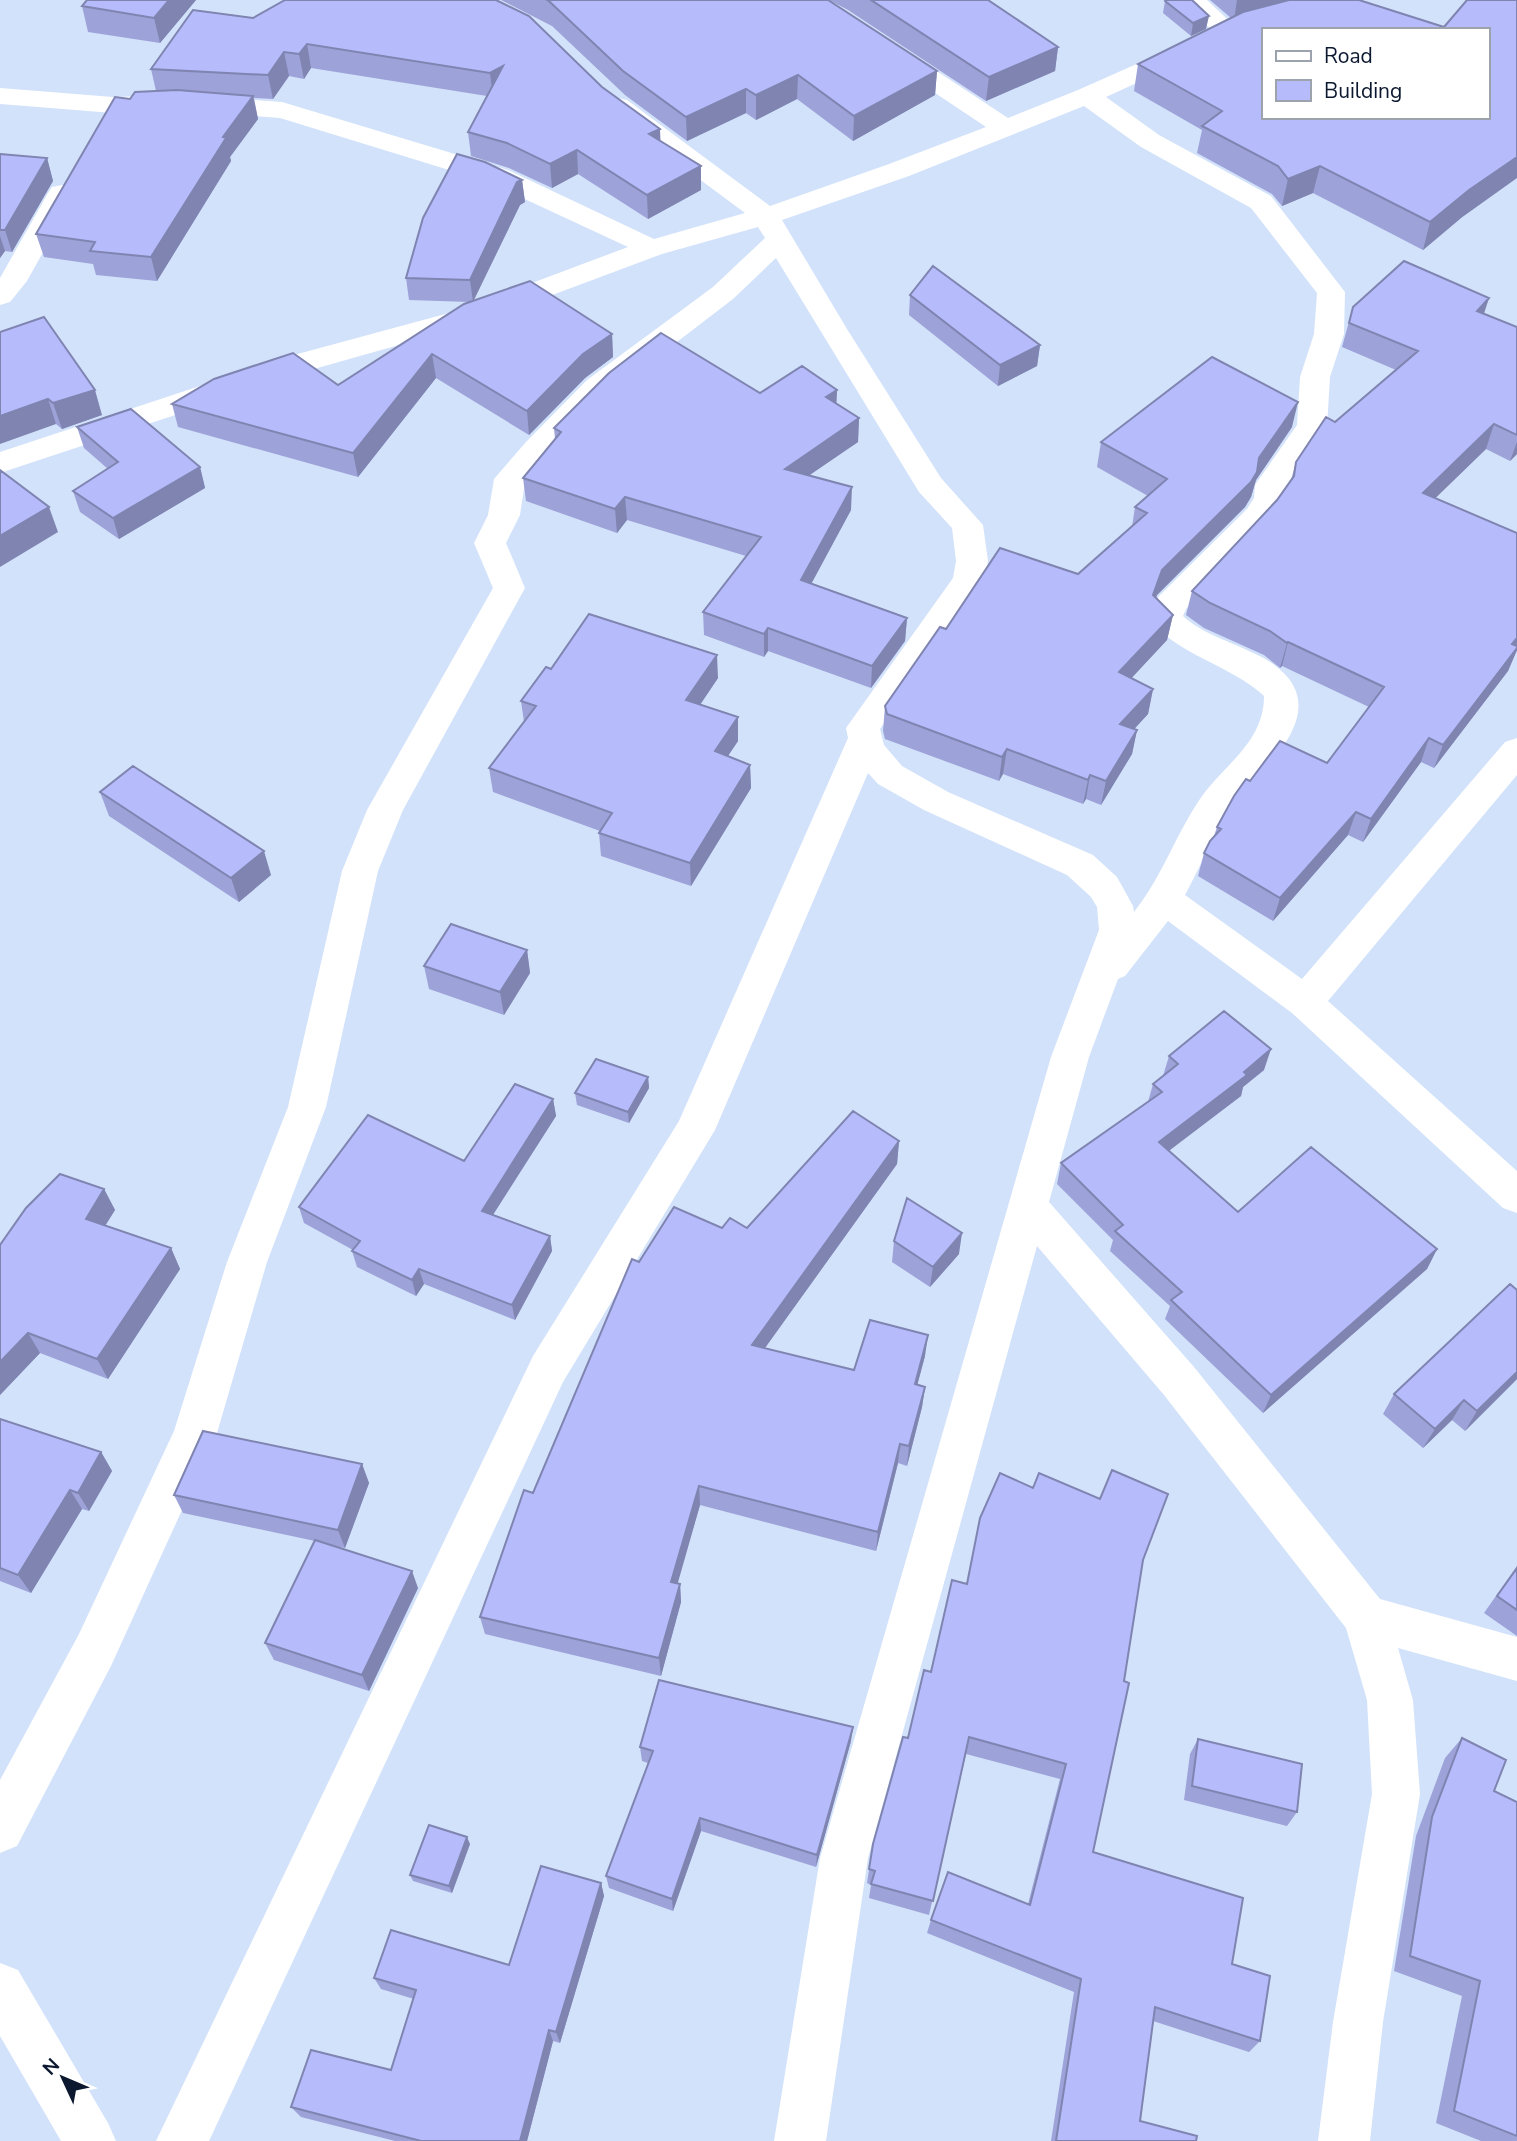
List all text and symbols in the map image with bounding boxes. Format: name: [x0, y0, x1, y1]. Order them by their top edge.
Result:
legend: [1262, 28, 1489, 119]
text: Road: [1324, 42, 1373, 70]
text: Building: [1324, 77, 1402, 105]
north arrow: [28, 2043, 98, 2113]
text: N: [37, 2053, 66, 2081]

